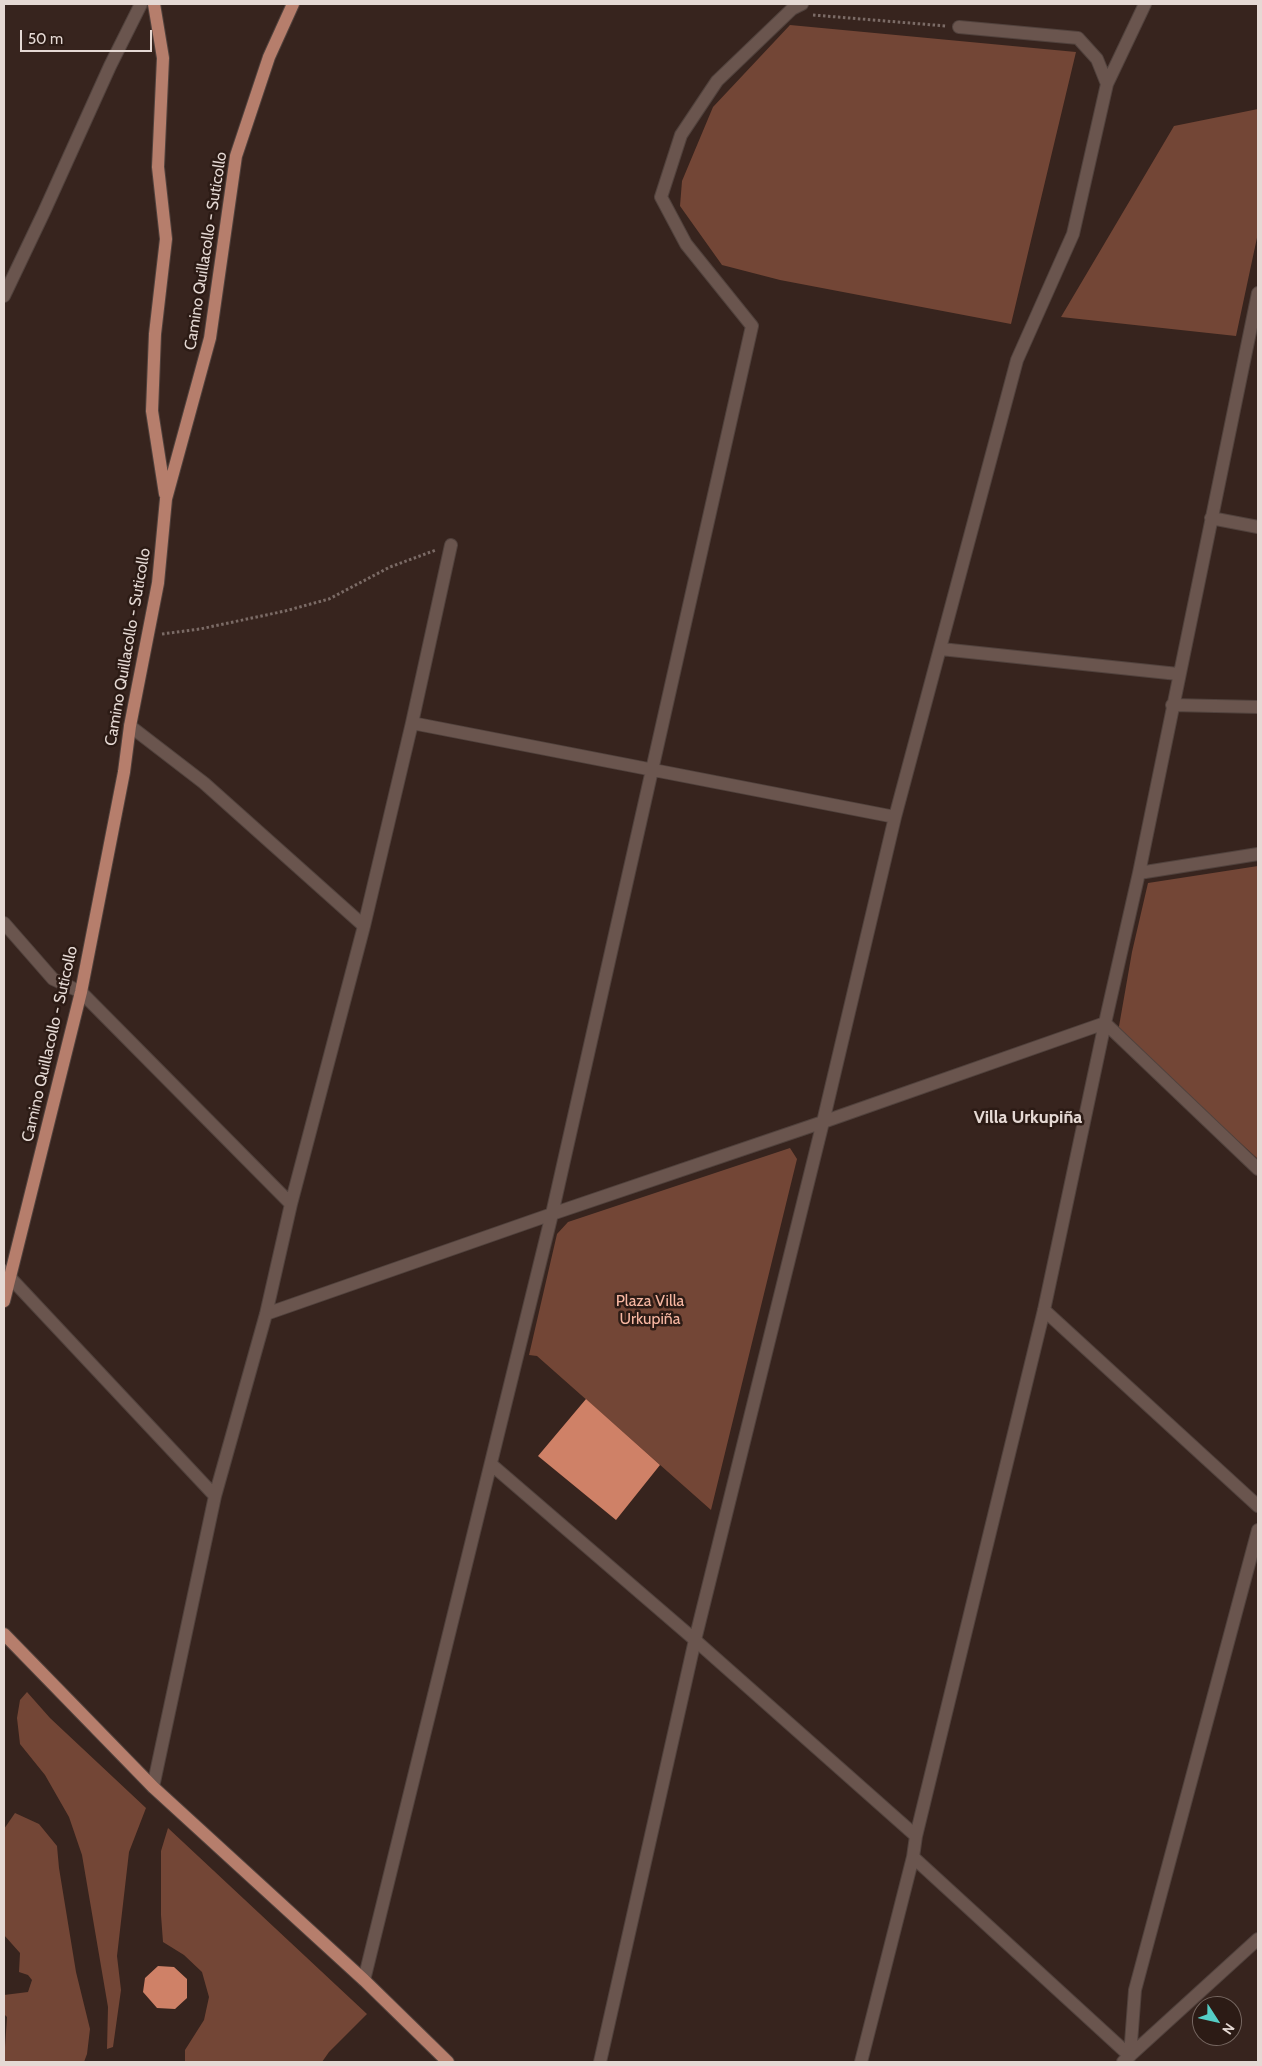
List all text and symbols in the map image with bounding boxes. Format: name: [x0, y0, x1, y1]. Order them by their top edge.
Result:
scale bar: [22, 20, 155, 52]
text: 50 m: [28, 30, 63, 48]
street label: Camino Quillacollo - Suticollo: [181, 151, 231, 351]
street label: Camino Quillacollo - Suticollo: [101, 547, 155, 747]
street label: Camino Quillacollo - Suticollo: [18, 944, 82, 1144]
district label: Villa Urkupiña: [974, 1107, 1082, 1129]
park label: Plaza Villa Urkupiña: [616, 1291, 684, 1329]
north arrow: [1192, 1996, 1242, 2046]
text: N: [1218, 2020, 1239, 2038]

